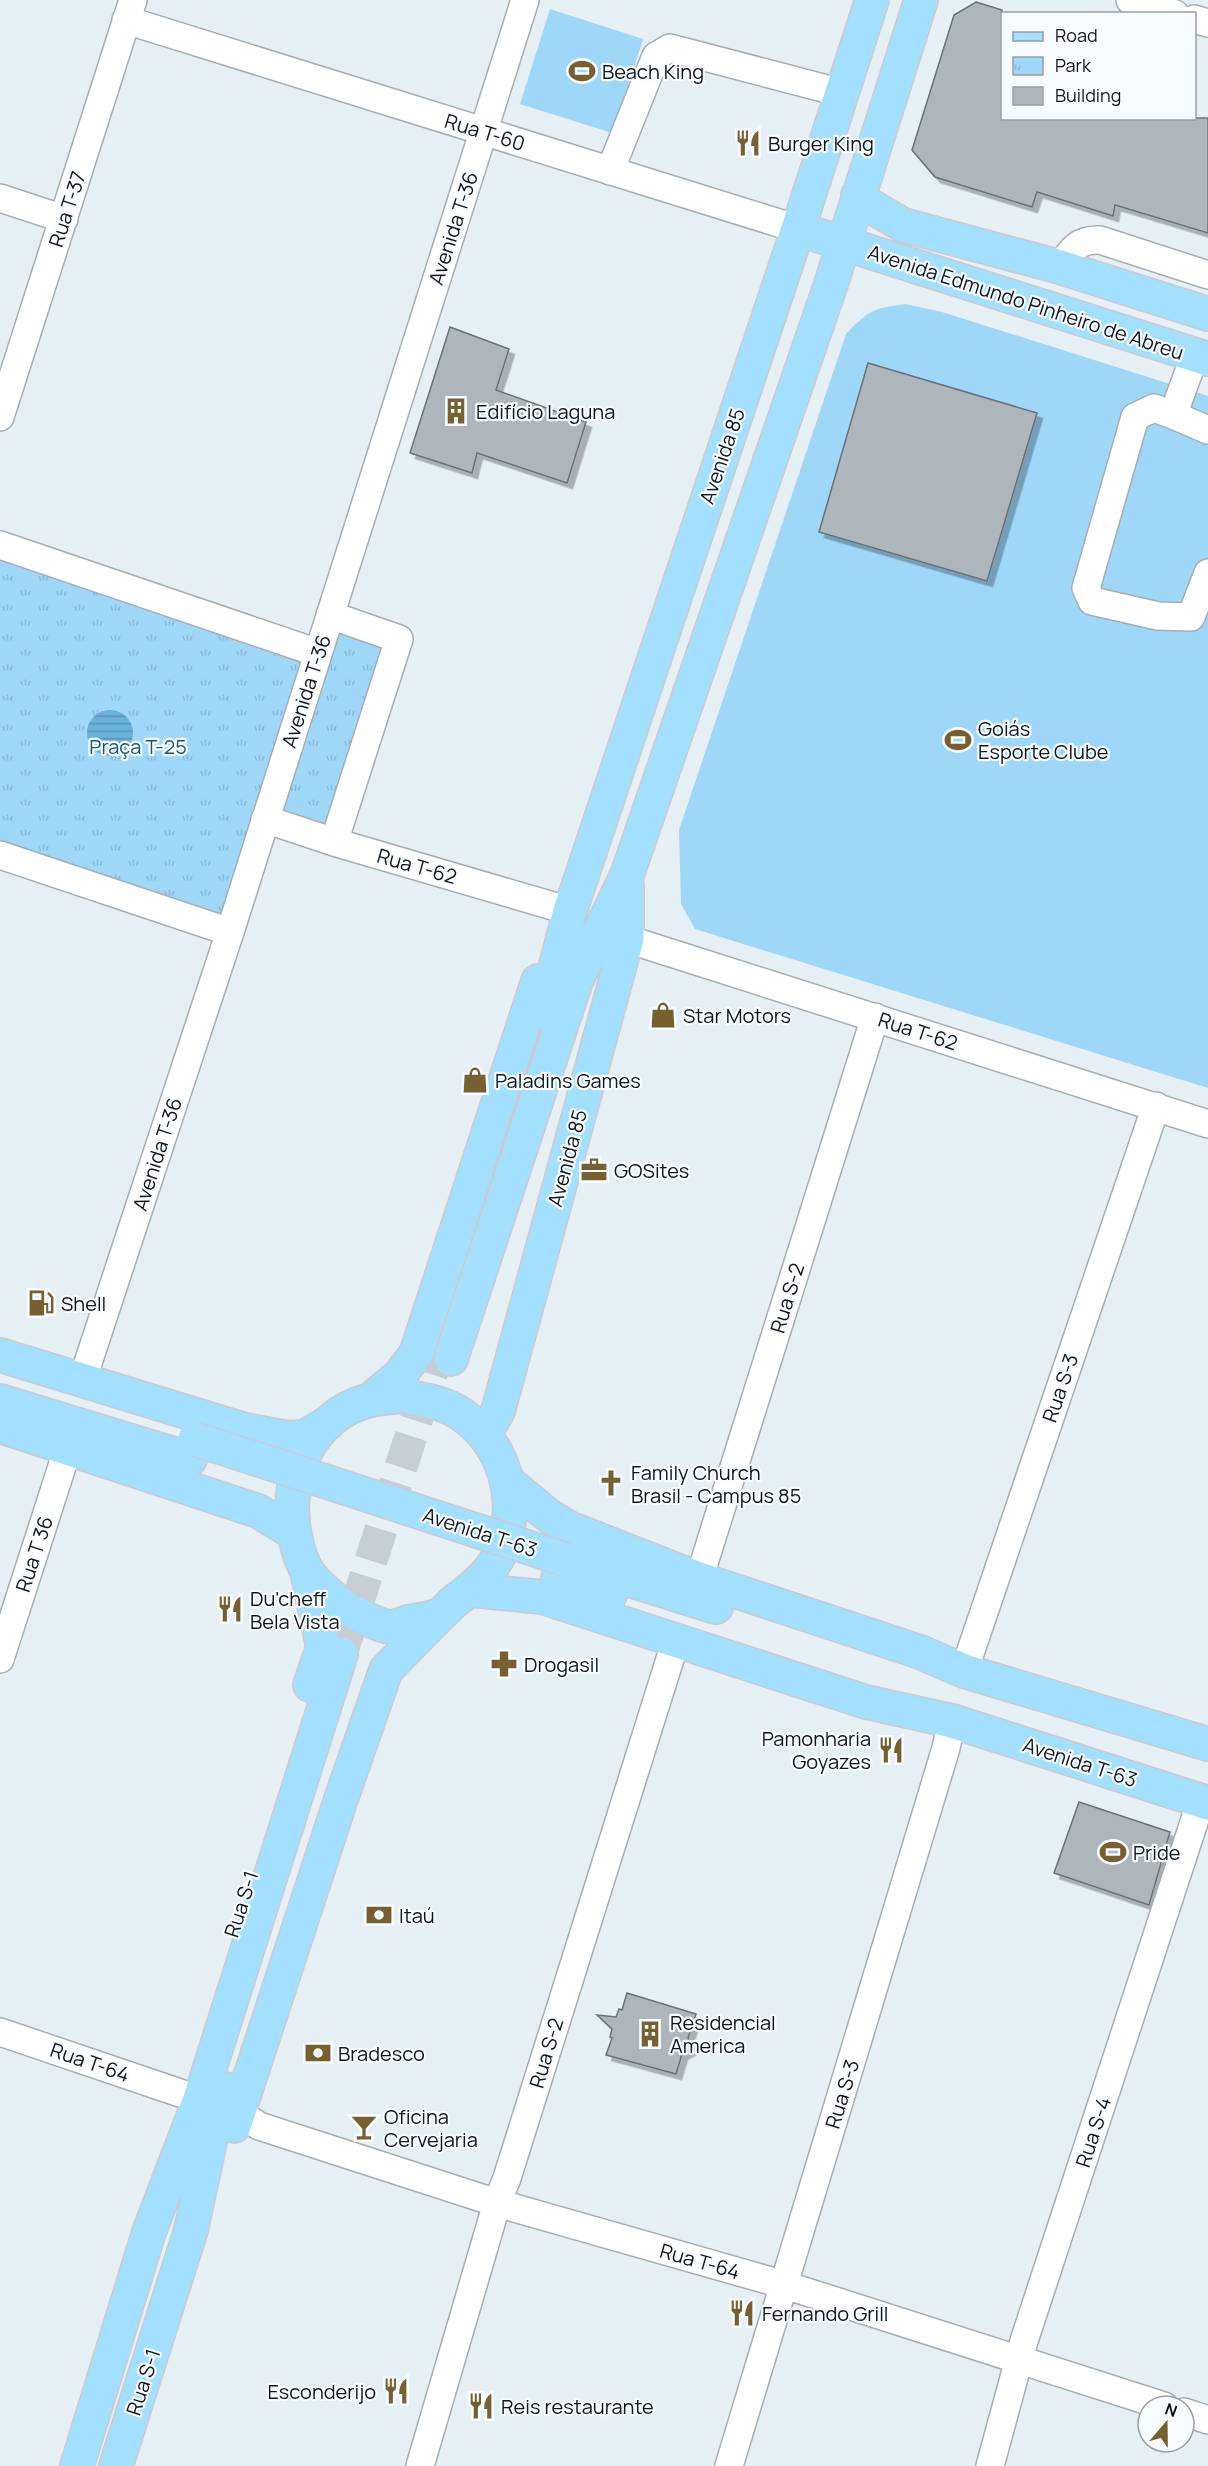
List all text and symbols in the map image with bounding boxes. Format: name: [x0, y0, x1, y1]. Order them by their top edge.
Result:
legend: [1001, 12, 1196, 120]
text: Road: [1055, 23, 1098, 47]
text: Park: [1055, 53, 1092, 77]
sports icon: Beach King: [567, 56, 597, 86]
place label: Beach King: [602, 58, 704, 85]
text: Building: [1055, 83, 1121, 107]
street label: Rua T-60: [442, 107, 528, 157]
restaurant icon: Burger King: [733, 128, 763, 158]
place label: Burger King: [768, 130, 874, 157]
street label: Rua T-37: [42, 168, 92, 250]
street label: Avenida T-36: [422, 168, 484, 288]
street label: Avenida Edmundo Pinheiro de Abreu: [865, 238, 1187, 366]
building icon: Edifício Laguna: [441, 396, 471, 426]
place label: Edifício Laguna: [476, 398, 615, 425]
street label: Avenida 85: [693, 404, 751, 508]
street label: Avenida T-36: [275, 631, 337, 751]
place label: Goiás Esporte Clube: [978, 715, 1108, 765]
sports icon: Goiás Esporte Clube: [943, 725, 973, 755]
park label: Praça T-25: [89, 733, 187, 760]
street label: Rua T-62: [374, 842, 460, 890]
shop icon: Star Motors: [648, 1000, 678, 1030]
place label: Star Motors: [683, 1002, 791, 1029]
street label: Rua T-62: [875, 1006, 961, 1056]
shop icon: Paladins Games: [460, 1065, 490, 1095]
place label: Paladins Games: [495, 1067, 641, 1094]
street label: Avenida T-36: [126, 1094, 188, 1214]
street label: Avenida 85: [541, 1106, 593, 1210]
office icon: GOSites: [579, 1155, 609, 1185]
place label: GOSites: [614, 1157, 689, 1184]
street label: Rua S-2: [764, 1260, 810, 1336]
fuel station icon: Shell: [26, 1288, 56, 1318]
place label: Shell: [61, 1290, 106, 1317]
street label: Rua S-3: [1036, 1350, 1084, 1426]
place label: Family Church Brasil - Campus 85: [631, 1459, 801, 1509]
church icon: Family Church Brasil - Campus 85: [596, 1468, 626, 1498]
street label: Avenida T-63: [420, 1501, 540, 1563]
street label: Rua T 36: [9, 1513, 59, 1595]
place label: Du'cheff Bela Vista: [250, 1585, 340, 1635]
restaurant icon: Du'cheff Bela Vista: [215, 1594, 245, 1624]
pharmacy icon: Drogasil: [489, 1649, 519, 1679]
place label: Drogasil: [524, 1651, 599, 1678]
place label: Pamonharia Goyazes: [762, 1725, 871, 1775]
street label: Avenida T-63: [1020, 1731, 1140, 1793]
restaurant icon: Pamonharia Goyazes: [876, 1735, 906, 1765]
sports icon: Pride: [1098, 1837, 1128, 1867]
place label: Pride: [1133, 1839, 1181, 1866]
street label: Rua S-1: [218, 1867, 264, 1941]
bank icon: Itaú: [364, 1900, 394, 1930]
place label: Itaú: [399, 1902, 435, 1929]
place label: Residencial America: [670, 2009, 776, 2059]
street label: Rua S-2: [523, 2015, 569, 2091]
building icon: Residencial America: [635, 2019, 665, 2049]
street label: Rua T-64: [47, 2036, 133, 2088]
bank icon: Bradesco: [303, 2038, 333, 2068]
place label: Bradesco: [338, 2040, 425, 2067]
street label: Rua S-3: [819, 2056, 865, 2132]
street label: Rua S-4: [1069, 2093, 1117, 2171]
place label: Oficina Cervejaria: [384, 2103, 478, 2153]
bar icon: Oficina Cervejaria: [349, 2112, 379, 2142]
street label: Rua T-64: [657, 2237, 743, 2285]
restaurant icon: Fernando Grill: [727, 2298, 757, 2328]
place label: Fernando Grill: [762, 2300, 888, 2327]
street label: Rua S-1: [120, 2345, 166, 2419]
restaurant icon: Esconderijo: [381, 2376, 411, 2406]
place label: Esconderijo: [267, 2378, 376, 2405]
restaurant icon: Reis restaurante: [466, 2391, 496, 2421]
place label: Reis restaurante: [501, 2393, 654, 2420]
north arrow: [1136, 2394, 1196, 2454]
text: N: [1162, 2398, 1180, 2422]

